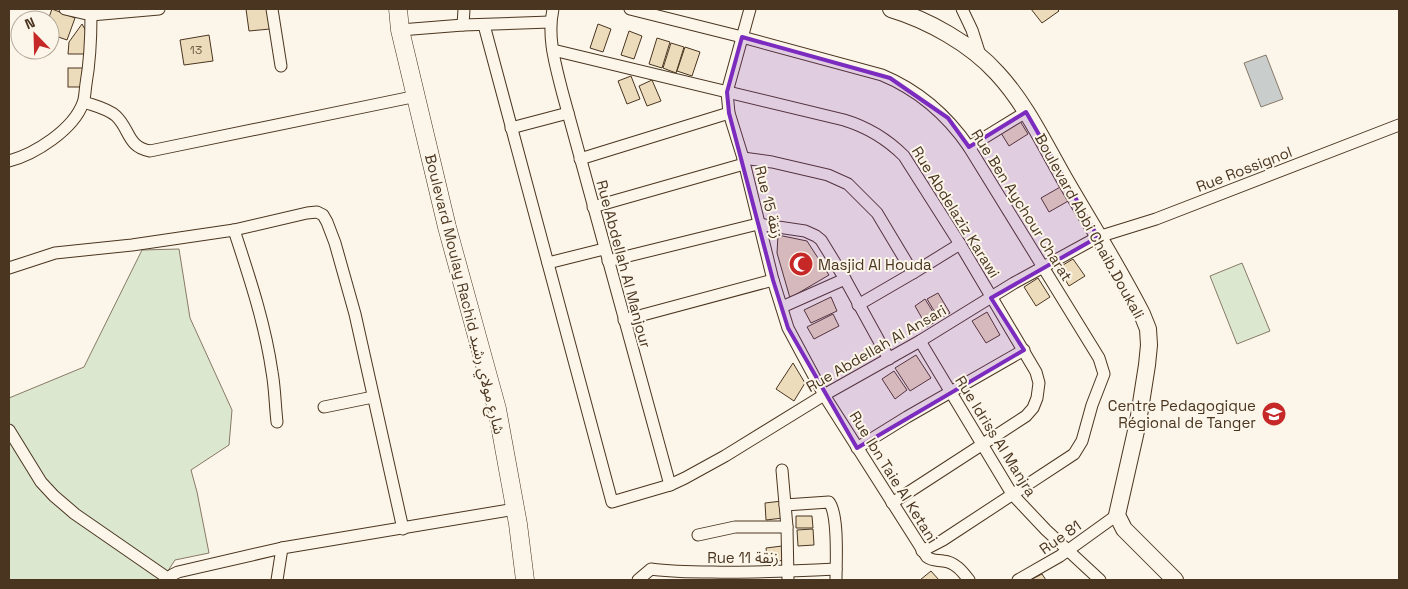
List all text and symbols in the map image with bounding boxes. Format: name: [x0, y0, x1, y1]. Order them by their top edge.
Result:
north arrow: [10, 10, 60, 60]
text: N: [22, 13, 38, 33]
house number: 13: [190, 42, 202, 58]
street label: Rue Ben Aychour Charat: [967, 125, 1077, 285]
street label: Boulevard Abbi Chaib Doukali: [1031, 130, 1149, 322]
street label: Rue Rossignol: [1193, 142, 1295, 196]
street label: Rue Abdelaziz Karawi: [908, 143, 1004, 281]
street label: Boulevard Moulay Rachid شارع مولاي رشيد: [418, 152, 509, 437]
street label: Rue 15 زنقة: [751, 164, 787, 240]
street label: Rue Abdellah Al Manjour: [592, 178, 656, 350]
mosque icon: Masjid Al Houda: [788, 251, 814, 277]
place label: Masjid Al Houda: [818, 255, 932, 274]
street label: Rue Abdellah Al Ansari: [802, 300, 950, 396]
street label: Rue Idriss Al Manjra: [951, 372, 1041, 500]
place label: Centre Pedagogique Régional de Tanger: [1108, 396, 1256, 432]
school or university icon: Centre Pedagogique Régional de Tanger: [1261, 401, 1287, 427]
street label: Rue Ibn Taie Al Ketani: [846, 407, 942, 547]
street label: Rue 81: [1035, 516, 1085, 558]
street label: Rue 11 زنقة: [707, 548, 779, 567]

